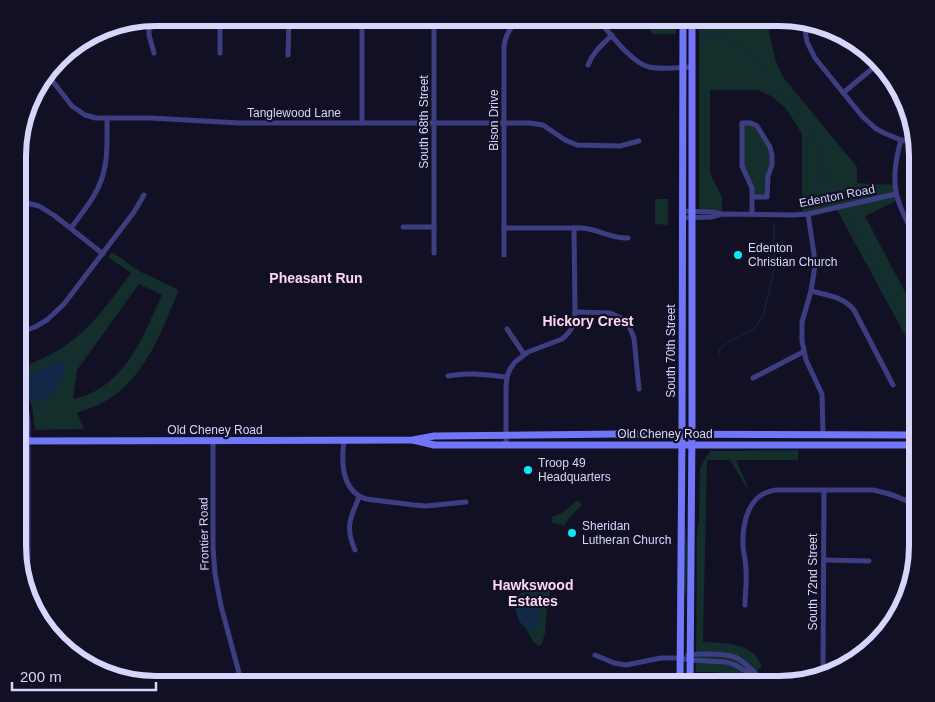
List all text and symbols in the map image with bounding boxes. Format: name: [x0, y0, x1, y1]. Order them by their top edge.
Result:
street label: South 68th Street: [417, 75, 431, 169]
street label: Bison Drive: [487, 89, 501, 151]
street label: Tanglewood Lane: [247, 106, 341, 120]
street label: Edenton Road: [798, 182, 876, 210]
place label: Edenton Christian Church: [748, 241, 837, 269]
marker: Edenton Christian Church: [732, 249, 744, 261]
district label: Pheasant Run: [269, 270, 363, 286]
street label: South 70th Street: [664, 304, 678, 398]
district label: Hickory Crest: [542, 313, 634, 329]
street label: Old Cheney Road: [167, 423, 263, 437]
street label: Old Cheney Road: [617, 427, 713, 441]
place label: Troop 49 Headquarters: [538, 456, 611, 484]
marker: Troop 49 Headquarters: [522, 464, 534, 476]
street label: Frontier Road: [196, 497, 212, 571]
place label: Sheridan Lutheran Church: [582, 519, 671, 547]
marker: Sheridan Lutheran Church: [566, 527, 578, 539]
street label: South 72nd Street: [806, 533, 820, 630]
district label: Hawkswood Estates: [493, 577, 573, 609]
scale bar: [12, 660, 156, 692]
text: 200 m: [20, 668, 62, 685]

